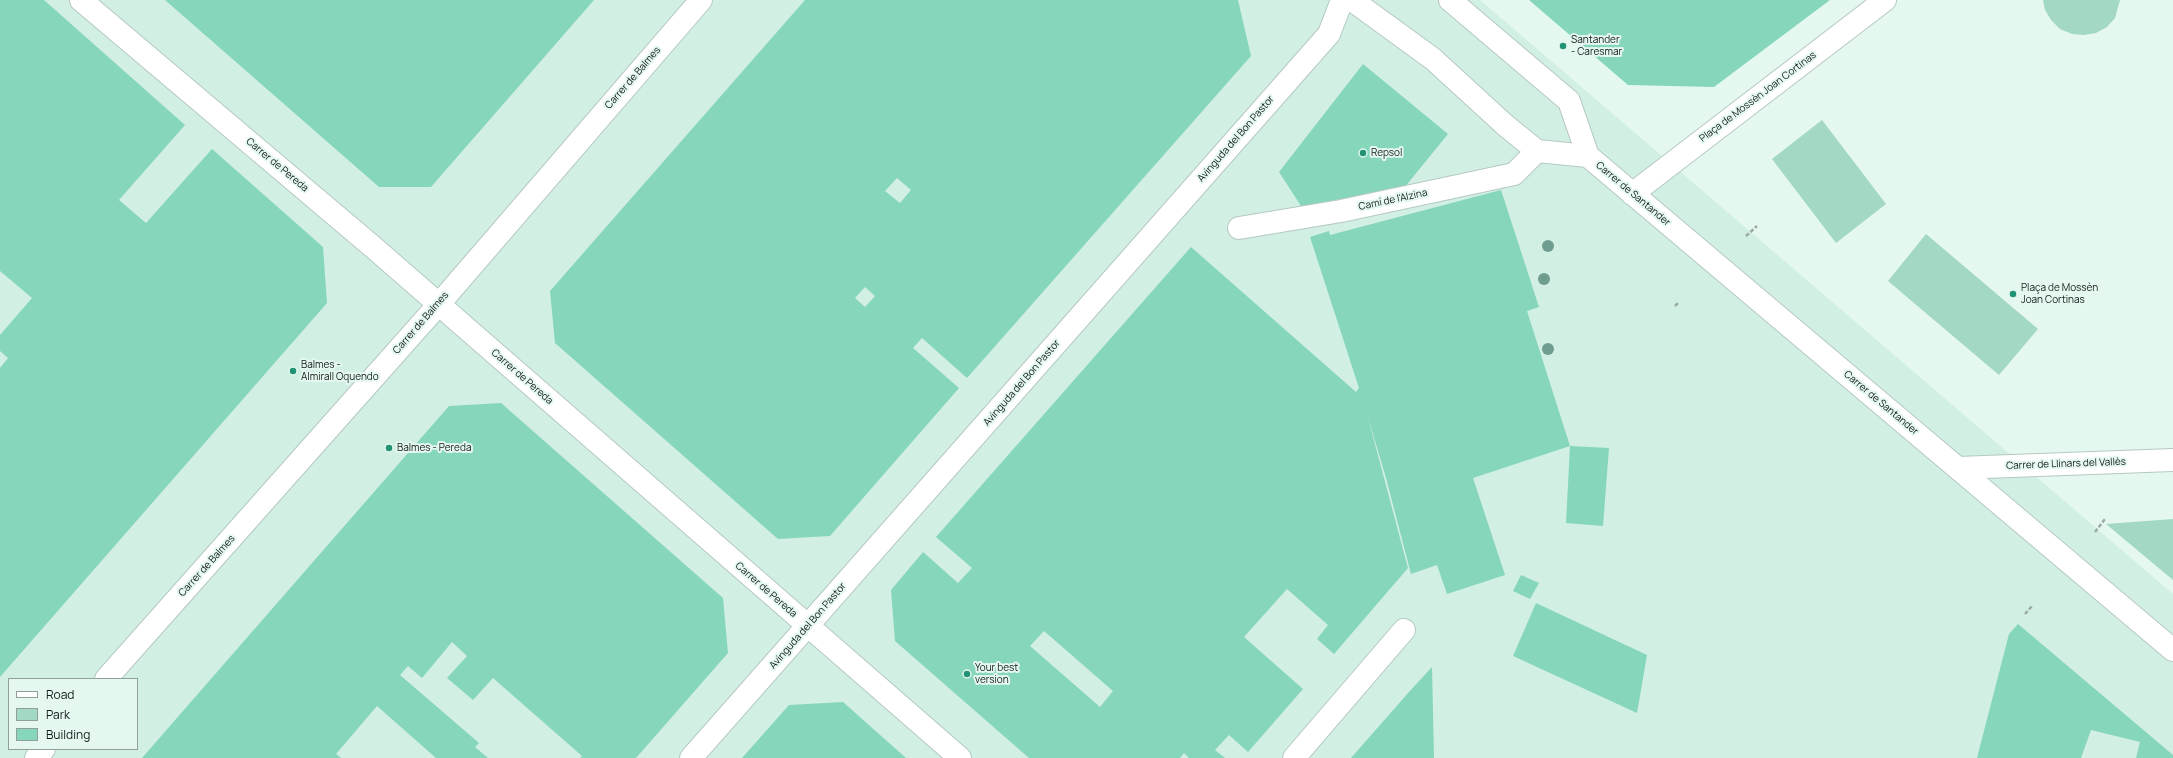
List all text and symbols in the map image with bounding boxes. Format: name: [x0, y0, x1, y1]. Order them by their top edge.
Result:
place label: Santander - Caresmar: [1571, 34, 1622, 58]
marker: Santander - Caresmar: [1558, 41, 1568, 51]
street label: Carrer de Balmes: [603, 44, 663, 112]
street label: Plaça de Mossèn Joan Cortinas: [1697, 49, 1819, 145]
street label: Avinguda del Bon Pastor: [1195, 93, 1277, 185]
street label: Carrer de Pereda: [243, 135, 311, 195]
place label: Repsol: [1371, 147, 1402, 159]
marker: Repsol: [1358, 148, 1368, 158]
street label: Carrer de Santander: [1593, 159, 1673, 229]
street label: Camí de l'Alzina: [1357, 187, 1429, 213]
place label: Plaça de Mossèn Joan Cortinas: [2021, 282, 2098, 306]
street label: Carrer de Balmes: [391, 289, 451, 357]
marker: Plaça de Mossèn Joan Cortinas: [2008, 289, 2018, 299]
street label: Avinguda del Bon Pastor: [981, 337, 1063, 429]
street label: Carrer de Pereda: [489, 347, 555, 407]
place label: Balmes - Almirall Oquendo: [301, 359, 379, 382]
marker: Balmes - Almirall Oquendo: [288, 366, 298, 376]
street label: Carrer de Santander: [1841, 368, 1921, 438]
place label: Balmes - Pereda: [397, 442, 471, 454]
marker: Balmes - Pereda: [384, 443, 394, 453]
street label: Carrer de Llinars del Vallès: [2006, 456, 2126, 472]
street label: Carrer de Balmes: [176, 533, 238, 599]
street label: Carrer de Pereda: [733, 560, 799, 620]
street label: Avinguda del Bon Pastor: [767, 580, 849, 672]
place label: Your best version: [975, 662, 1018, 686]
marker: Your best version: [962, 669, 972, 679]
legend: [8, 678, 138, 750]
text: Road: [46, 686, 74, 703]
text: Park: [46, 706, 70, 723]
text: Building: [46, 726, 90, 743]

